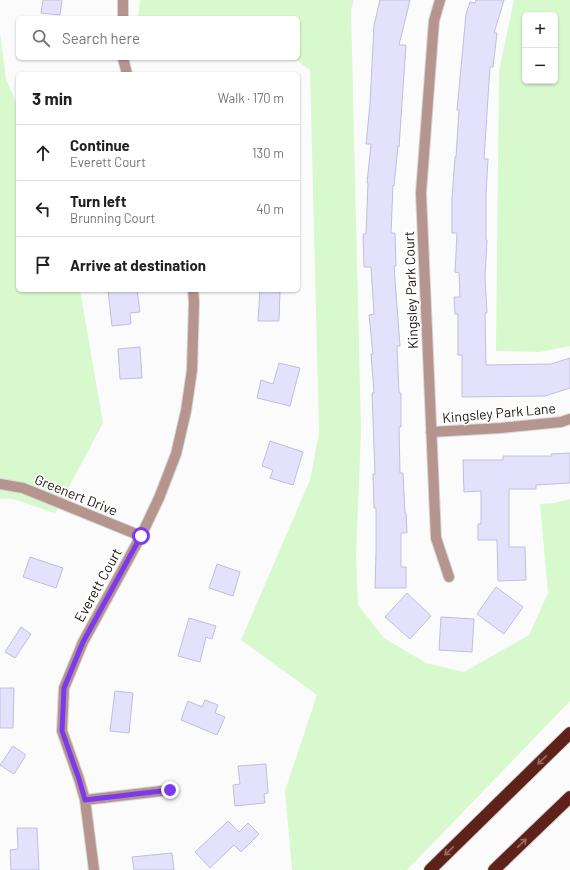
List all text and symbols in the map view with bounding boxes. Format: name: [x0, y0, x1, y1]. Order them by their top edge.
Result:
map controls: [522, 12, 558, 84]
button: +: [522, 12, 558, 48]
search box: [16, 16, 300, 60]
icon: search: [30, 27, 52, 49]
text: Search here: [62, 29, 140, 47]
button: −: [522, 48, 558, 84]
text: 3 min: [32, 88, 72, 108]
text: Walk · 170 m: [218, 90, 284, 106]
text: Continue: [70, 136, 130, 154]
icon: ahead: [32, 142, 54, 164]
text: 130 m: [252, 145, 284, 161]
text: Everett Court: [70, 154, 146, 170]
text: Turn left: [70, 192, 126, 210]
icon: left: [32, 198, 54, 220]
text: 40 m: [256, 201, 284, 217]
text: Brunning Court: [70, 210, 155, 226]
street label: Kingsley Park Court: [400, 231, 421, 349]
icon: arrive: [32, 254, 54, 276]
text: Arrive at destination: [70, 256, 206, 274]
street label: Kingsley Park Lane: [441, 399, 556, 426]
street label: Greenert Drive: [32, 470, 120, 519]
route start: [132, 527, 150, 545]
street label: Everett Court: [70, 545, 125, 625]
one-way arrow: [537, 756, 547, 765]
route end: [161, 781, 179, 799]
one-way arrow: [517, 838, 527, 848]
one-way arrow: [444, 846, 454, 856]

